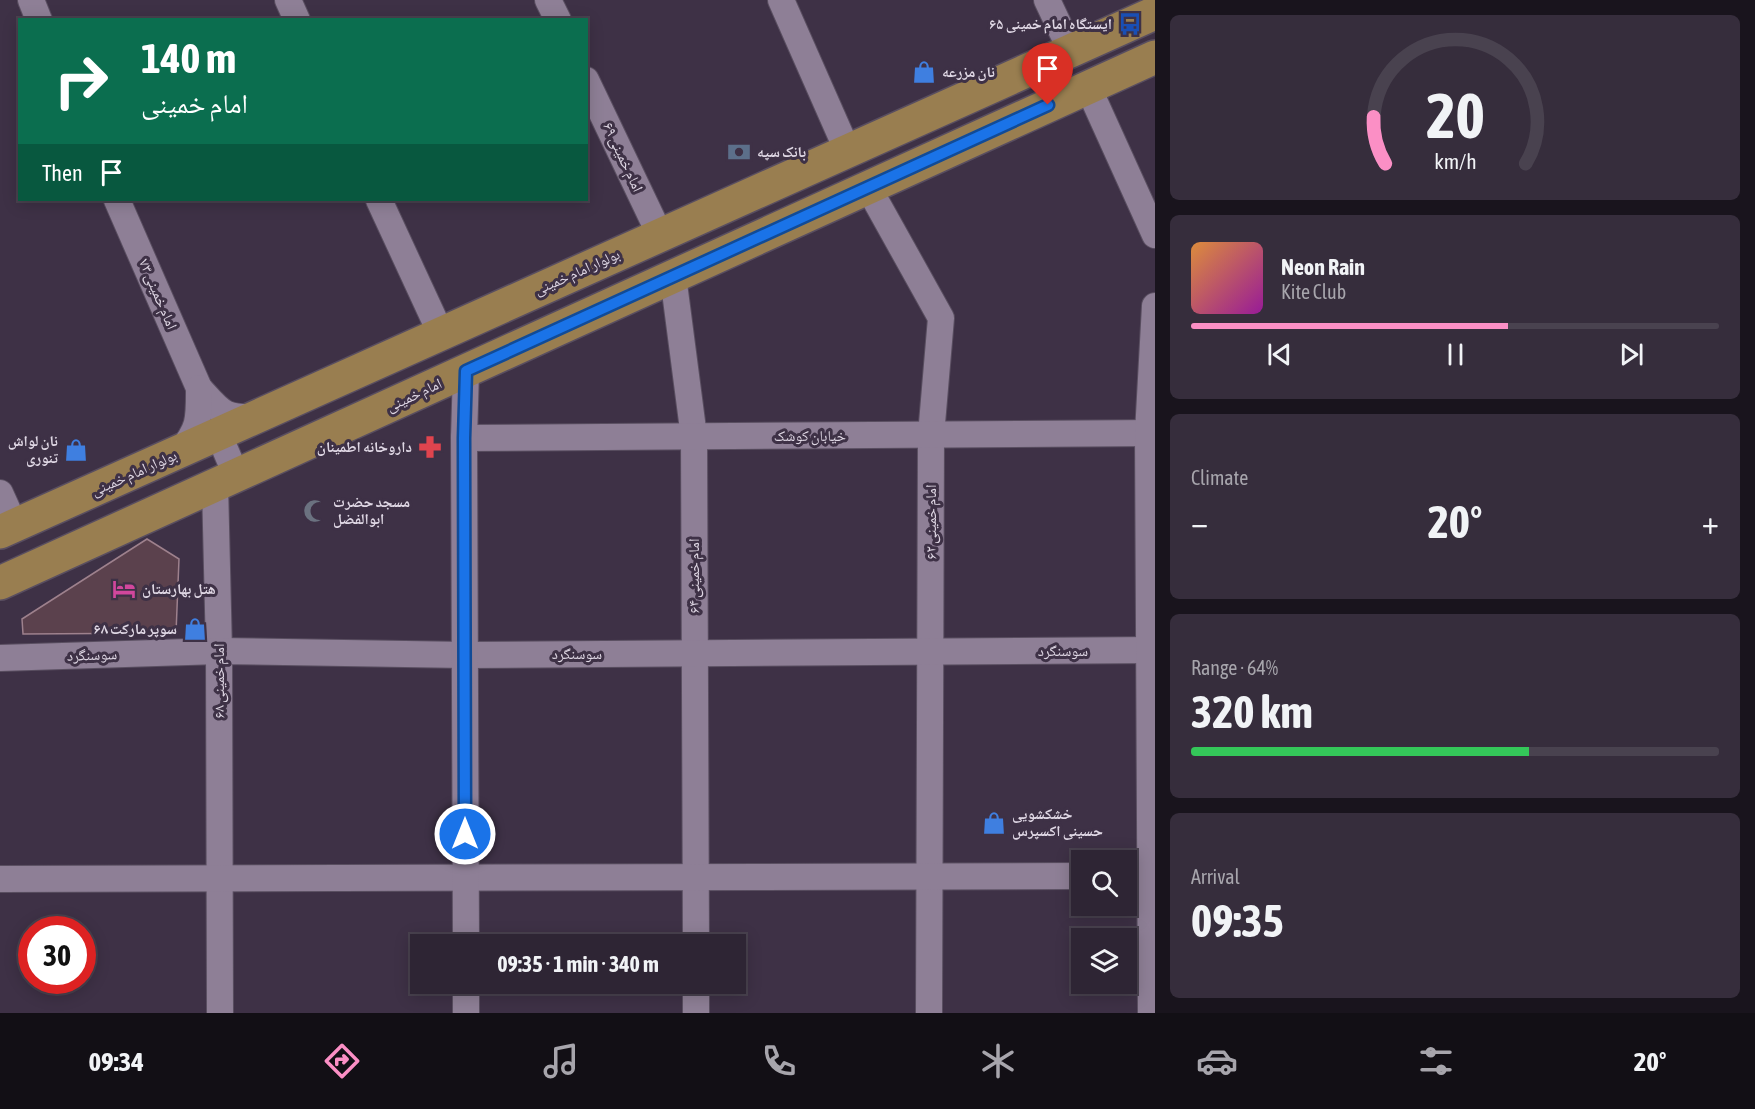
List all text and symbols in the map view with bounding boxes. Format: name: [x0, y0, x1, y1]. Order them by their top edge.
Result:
bus stop icon: ایستگاه امام خمینی ۶۵: [1117, 11, 1143, 37]
place label: ایستگاه امام خمینی ۶۵: [989, 15, 1112, 34]
text: 140 m: [141, 34, 236, 82]
icon: right: [42, 42, 120, 120]
pin: [1022, 43, 1073, 105]
icon: arrive: [1031, 52, 1064, 85]
shop icon: نان مزرعه: [911, 59, 937, 85]
place label: نان مزرعه: [942, 63, 995, 81]
text: 20: [1426, 80, 1484, 151]
text: امام خمینی: [141, 88, 248, 119]
street label: امام خمینی ۶۹: [598, 119, 647, 195]
bank icon: بانک سپه: [726, 139, 752, 165]
place label: بانک سپه: [757, 143, 806, 161]
text: km/h: [1434, 150, 1476, 175]
icon: arrive: [95, 156, 128, 189]
text: Then: [42, 160, 83, 186]
street label: بولوار امام خمینی: [531, 245, 623, 300]
text: Neon Rain: [1281, 254, 1365, 280]
street label: امام خمینی ۷۳: [134, 256, 181, 332]
text: Kite Club: [1281, 280, 1346, 303]
icon: previous: [1263, 338, 1296, 371]
icon: pause: [1439, 338, 1472, 371]
icon: next: [1615, 338, 1648, 371]
street label: امام خمینی: [383, 374, 445, 417]
street label: خیابان کوشک: [774, 427, 847, 446]
place label: نان لواش تنوری: [8, 432, 58, 467]
pharmacy icon: داروخانه اطمینان: [417, 434, 443, 460]
shop icon: نان لواش تنوری: [63, 437, 89, 463]
place label: داروخانه اطمینان: [317, 438, 412, 456]
street label: بولوار امام خمینی: [88, 446, 180, 501]
text: Climate: [1191, 466, 1248, 489]
street label: امام خمینی ۶۲: [922, 485, 941, 559]
place label: مسجد حضرت ابوالفضل: [333, 493, 410, 528]
text: 20°: [1428, 496, 1482, 548]
mosque icon: مسجد حضرت ابوالفضل: [302, 498, 328, 524]
text: −: [1191, 503, 1208, 541]
text: +: [1702, 503, 1719, 541]
street label: امام خمینی ۶۴: [685, 539, 704, 613]
hotel icon: هتل بهارستان: [111, 576, 137, 602]
place label: هتل بهارستان: [142, 580, 216, 598]
shop icon: سوپر مارکت ۶۸: [182, 616, 208, 642]
place label: سوپر مارکت ۶۸: [93, 620, 177, 638]
street label: سوسنگرد: [1038, 642, 1088, 660]
street label: امام خمینی ۶۸: [210, 644, 229, 718]
street label: سوسنگرد: [67, 645, 118, 665]
street label: سوسنگرد: [552, 645, 602, 663]
text: Range · 64%: [1191, 656, 1278, 679]
text: 320 km: [1191, 686, 1313, 738]
position arrow: [433, 802, 497, 866]
place label: خشکشویی حسینی اکسپرس: [1012, 805, 1103, 840]
shop icon: خشکشویی حسینی اکسپرس: [981, 810, 1007, 836]
map controls: [1071, 850, 1137, 994]
button: search: [1071, 850, 1137, 916]
text: Arrival: [1191, 865, 1240, 888]
text: 09:35: [1191, 895, 1284, 947]
speed limit sign: 30: [18, 916, 96, 994]
button: layers: [1071, 928, 1137, 994]
text: 09:35 · 1 min · 340 m: [497, 951, 659, 977]
icon: directions: [321, 1040, 363, 1082]
icon: music: [540, 1040, 582, 1082]
icon: phone: [758, 1040, 800, 1082]
icon: climate: [977, 1040, 1019, 1082]
icon: car: [1196, 1040, 1238, 1082]
icon: filters: [1415, 1040, 1457, 1082]
text: 09:34: [88, 1046, 144, 1077]
text: 20°: [1634, 1046, 1667, 1077]

